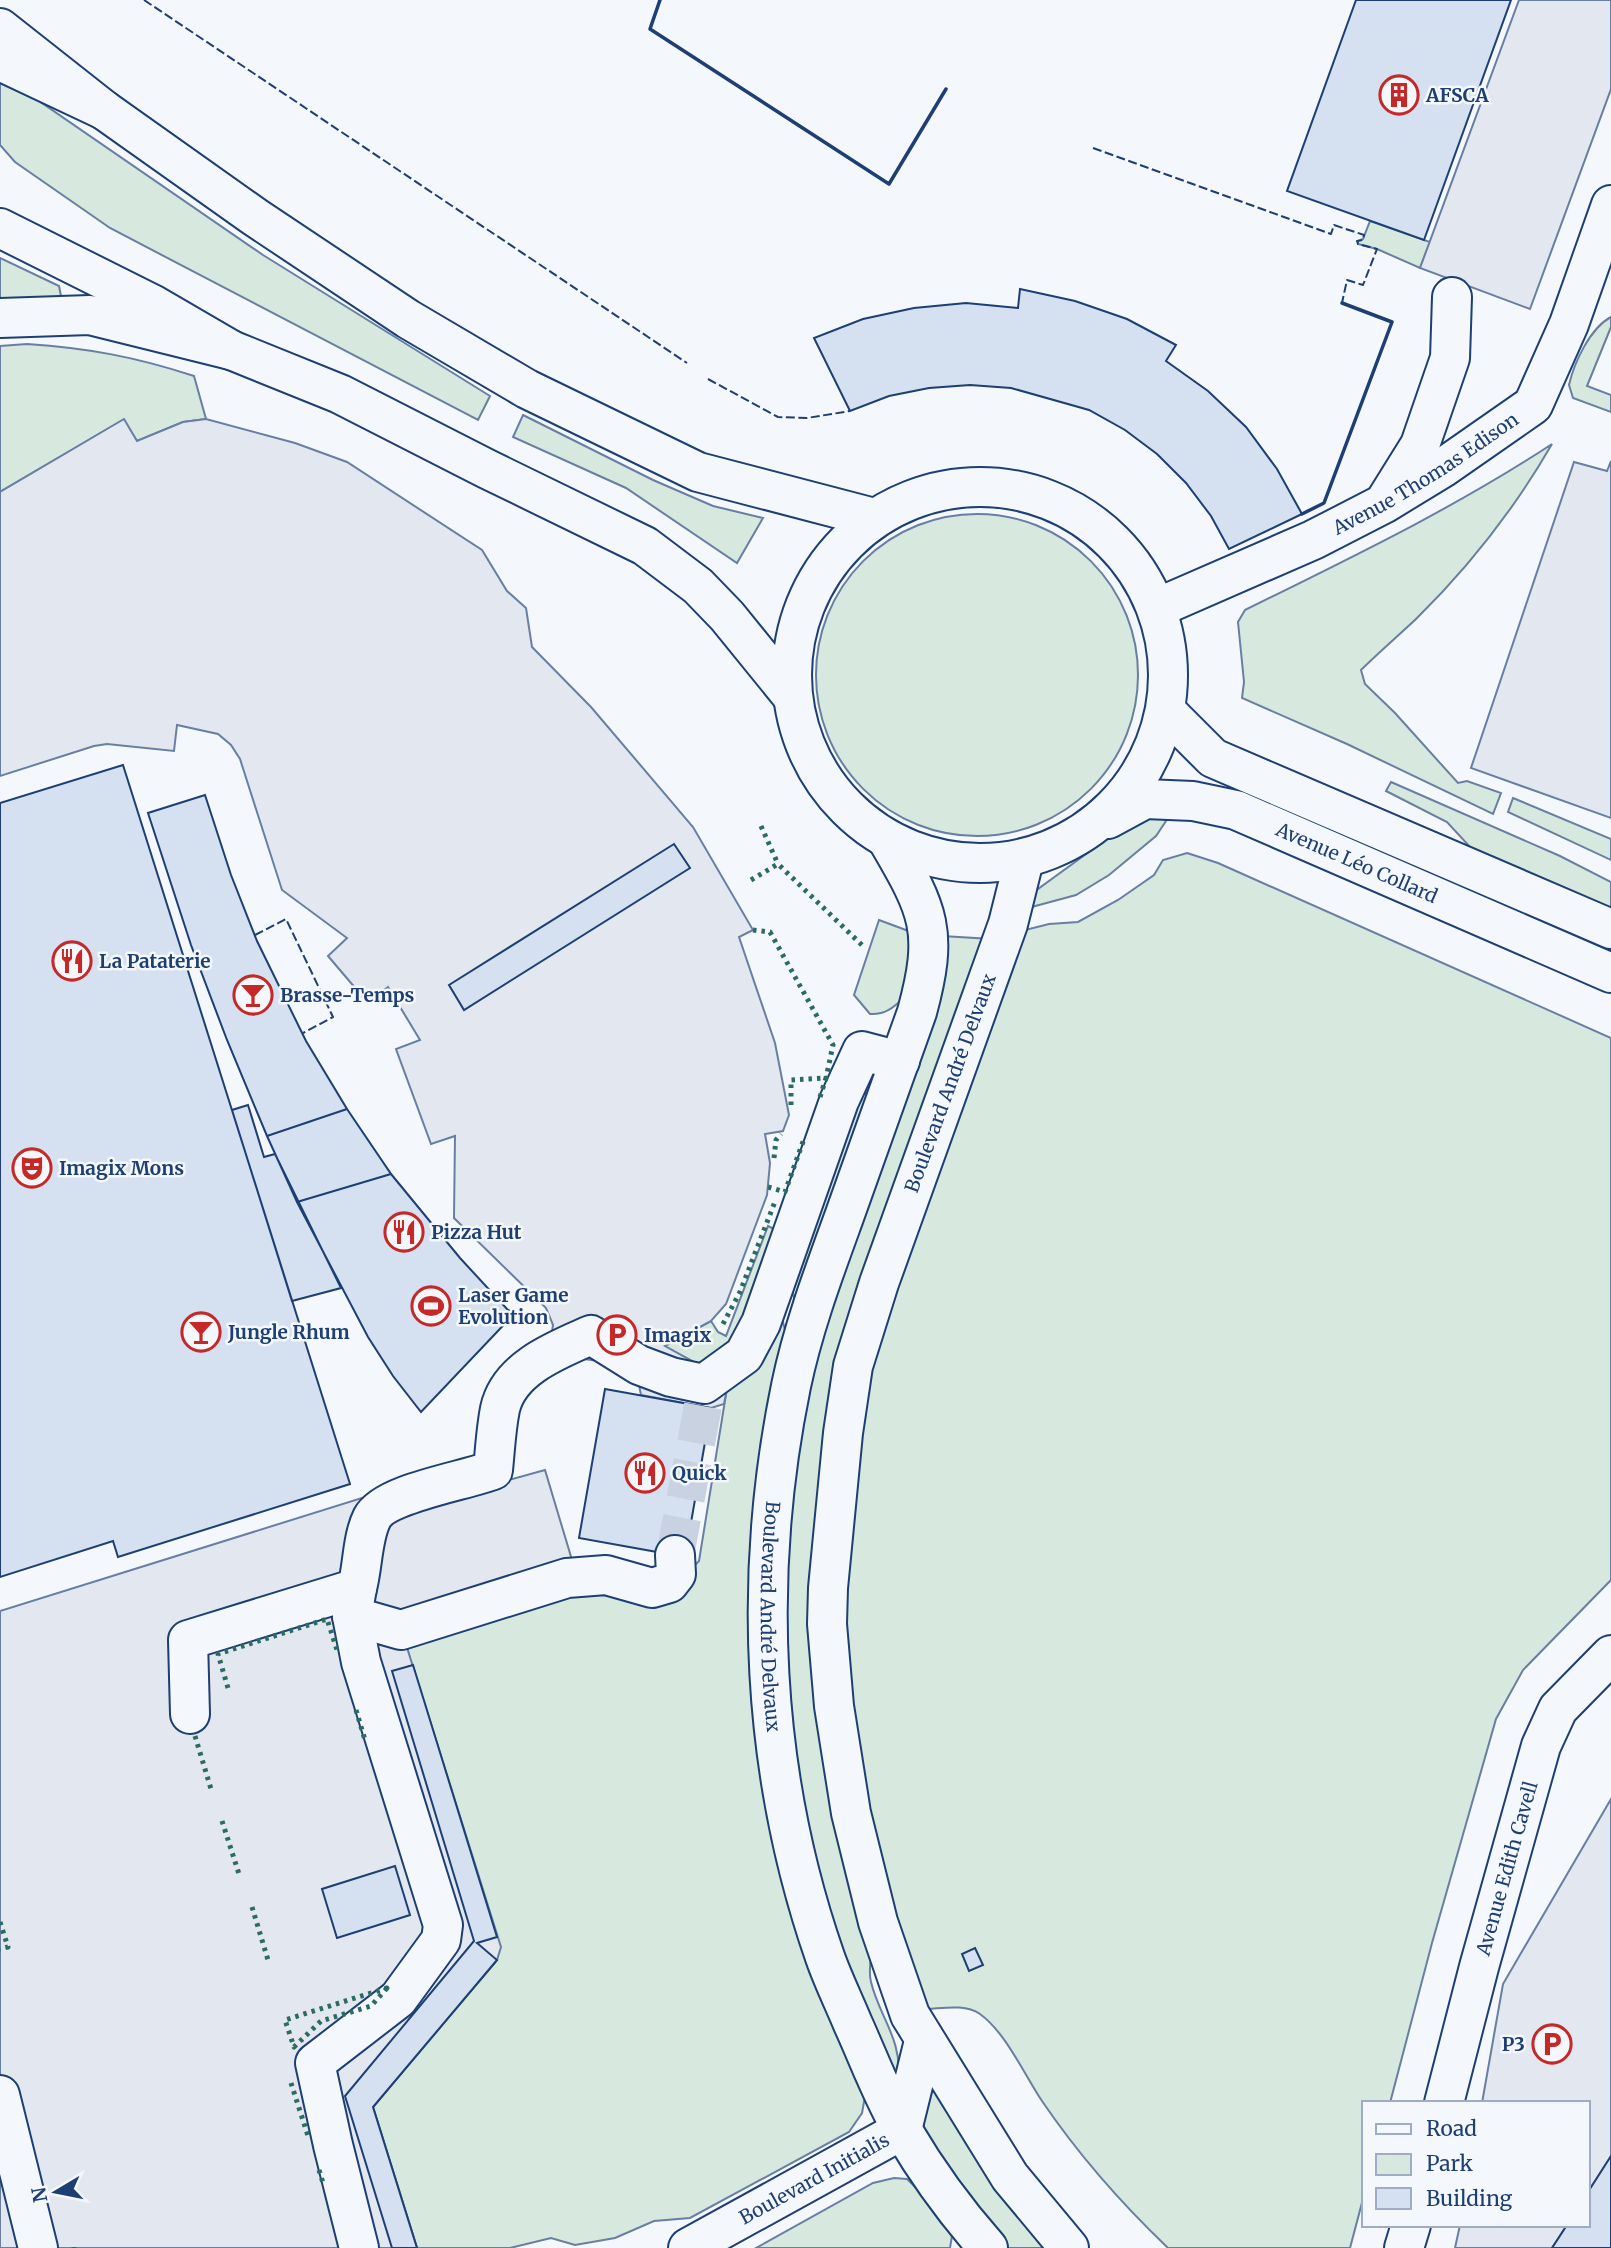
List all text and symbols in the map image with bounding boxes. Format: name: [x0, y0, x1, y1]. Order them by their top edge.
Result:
building icon: AFSCA: [1378, 74, 1420, 116]
place label: AFSCA: [1425, 83, 1489, 107]
street label: Avenue Thomas Edison: [1328, 407, 1523, 540]
street label: Avenue Léo Collard: [1272, 817, 1441, 908]
restaurant icon: La Pataterie: [51, 940, 93, 982]
place label: La Pataterie: [99, 949, 211, 973]
street label: Boulevard André Delvaux: [899, 970, 1001, 1196]
bar icon: Brasse-Temps: [232, 974, 274, 1016]
place label: Brasse-Temps: [280, 983, 415, 1007]
theatre icon: Imagix Mons: [11, 1147, 53, 1189]
place label: Imagix Mons: [59, 1156, 184, 1180]
restaurant icon: Pizza Hut: [383, 1211, 425, 1253]
place label: Pizza Hut: [431, 1220, 522, 1244]
place label: Laser Game Evolution: [458, 1283, 568, 1329]
sports icon: Laser Game Evolution: [410, 1285, 452, 1327]
bar icon: Jungle Rhum: [180, 1311, 222, 1353]
parking icon: Imagix: [596, 1314, 638, 1356]
place label: Jungle Rhum: [227, 1320, 350, 1344]
place label: Imagix: [644, 1323, 711, 1347]
restaurant icon: Quick: [624, 1452, 666, 1494]
place label: Quick: [672, 1461, 727, 1485]
street label: Boulevard André Delvaux: [756, 1500, 786, 1734]
street label: Avenue Edith Cavell: [1471, 1778, 1543, 1959]
parking icon: P3: [1531, 2023, 1573, 2065]
place label: P3: [1502, 2032, 1525, 2056]
legend: [1362, 2101, 1590, 2227]
text: Road: [1426, 2115, 1477, 2142]
street label: Boulevard Initialis: [735, 2127, 893, 2229]
text: Park: [1426, 2150, 1473, 2177]
north arrow: [21, 2157, 91, 2227]
text: N: [26, 2185, 52, 2204]
text: Building: [1426, 2185, 1513, 2212]

